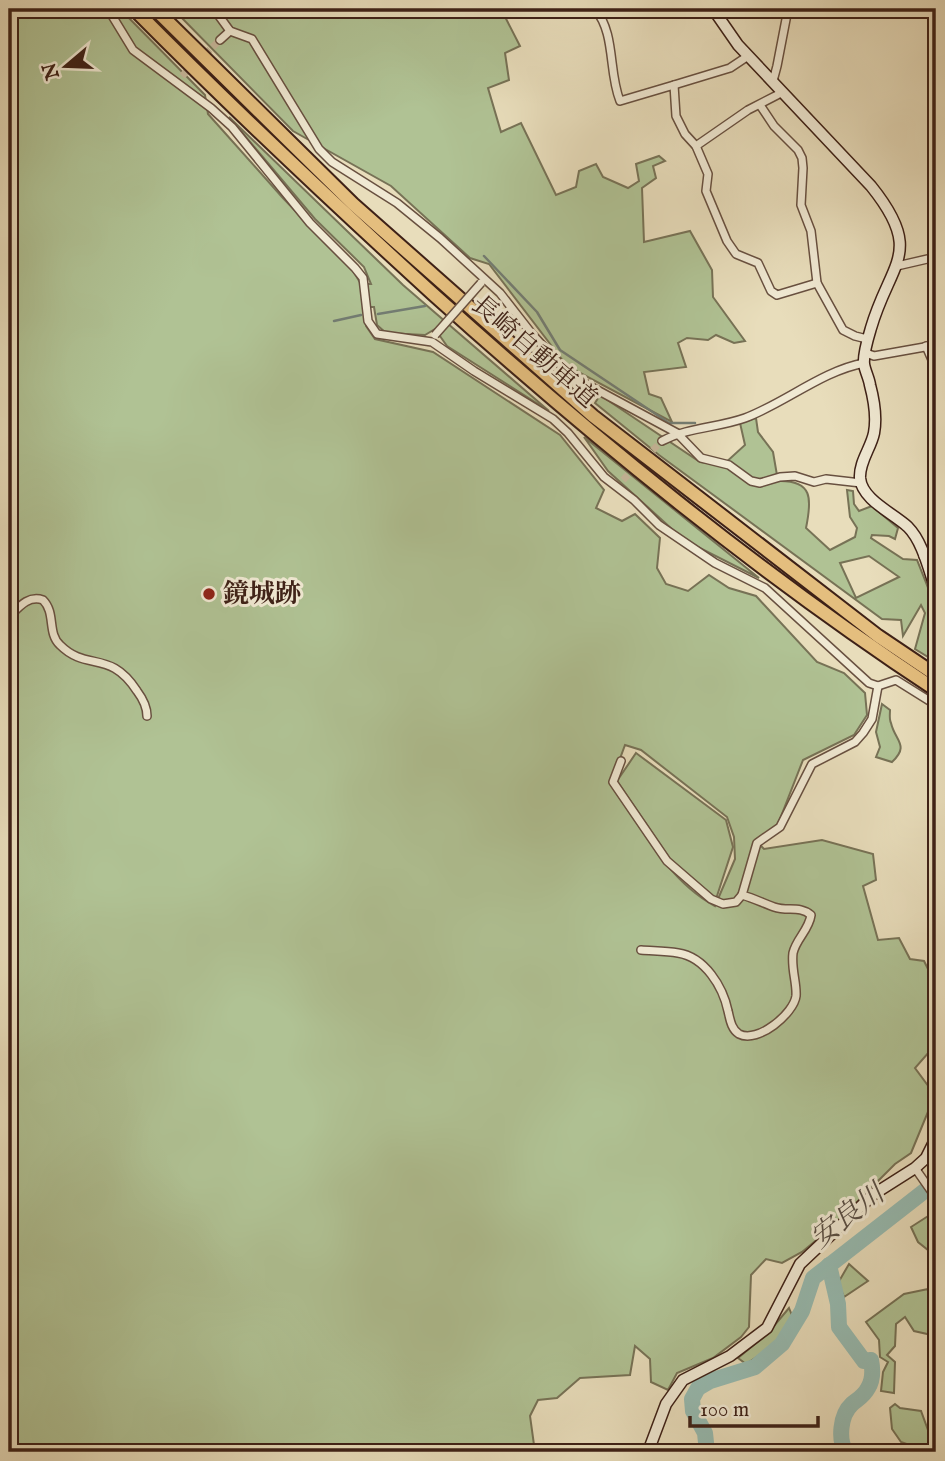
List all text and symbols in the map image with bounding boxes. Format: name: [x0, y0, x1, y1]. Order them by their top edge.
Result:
north arrow: [32, 32, 102, 102]
text: N: [38, 59, 66, 84]
street label: 長崎自動車道: [464, 288, 604, 416]
place label: 鏡城跡: [223, 578, 301, 611]
marker: 鏡城跡: [201, 586, 217, 602]
water label: 安良川: [804, 1176, 894, 1257]
scale bar: [690, 1384, 817, 1428]
text: 100 m: [700, 1397, 749, 1424]

